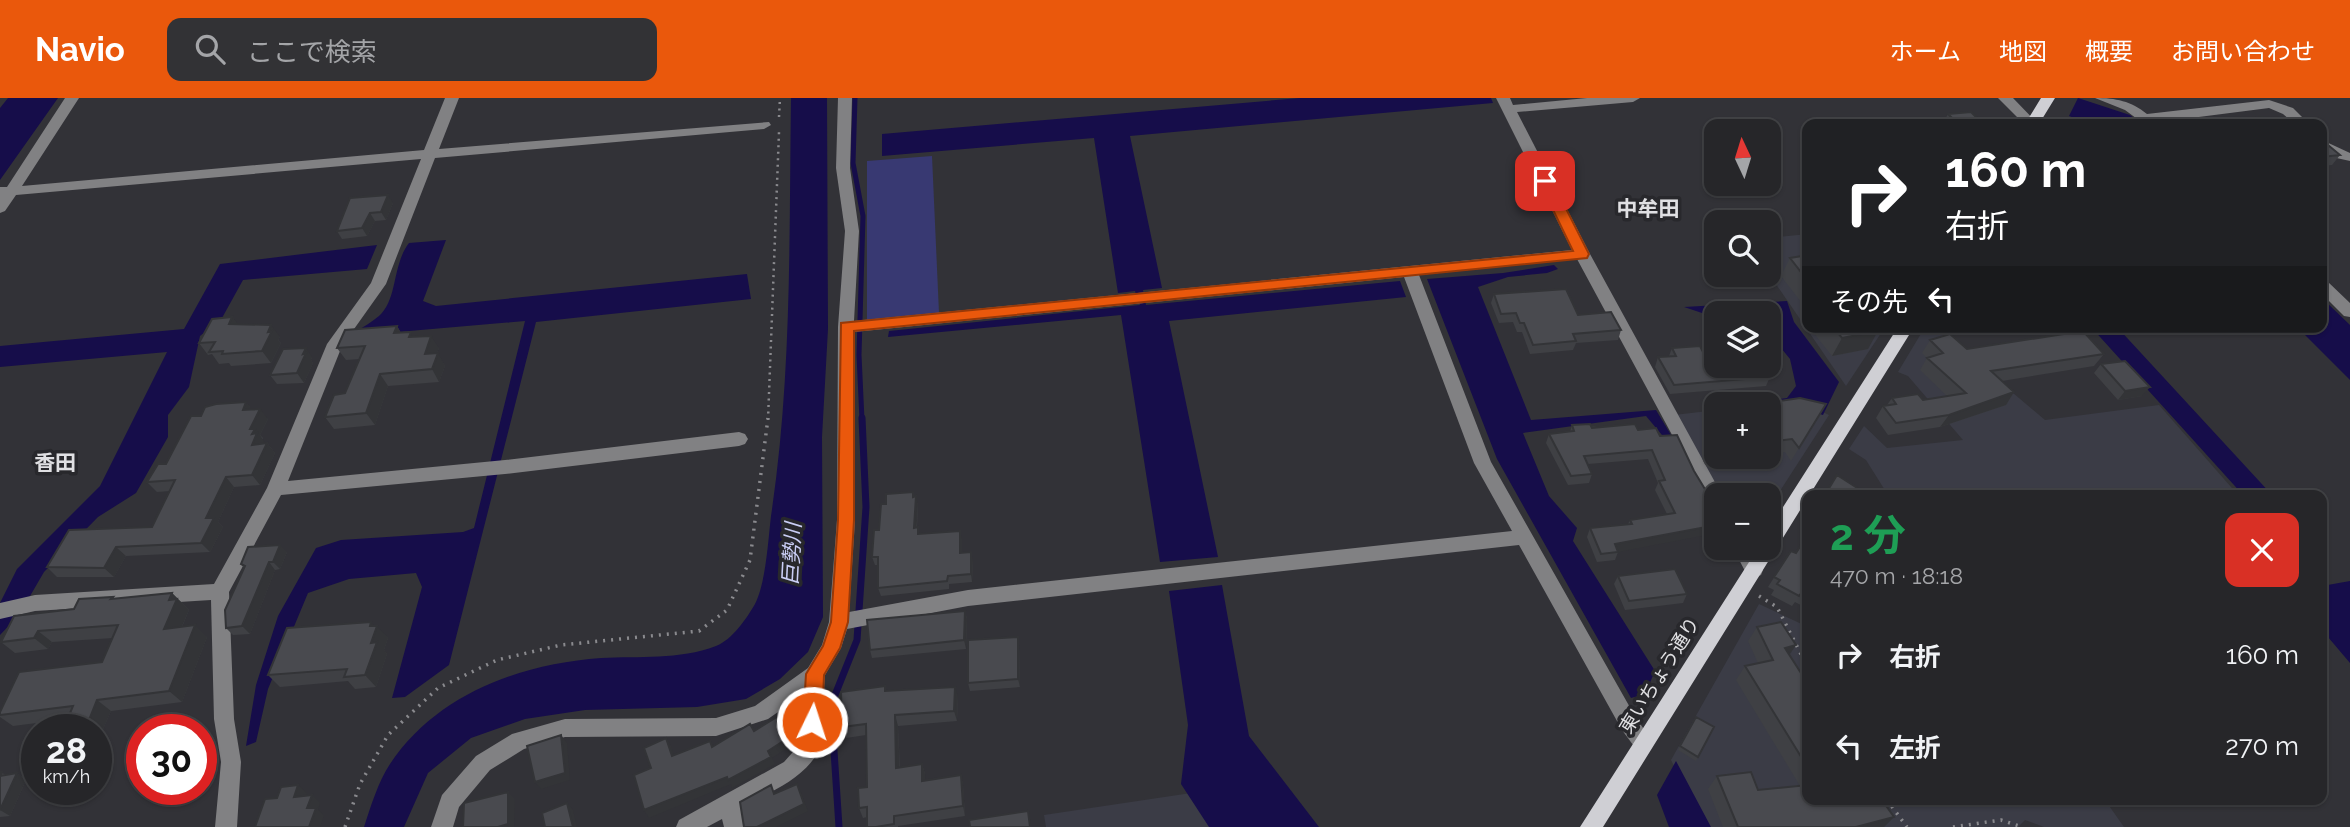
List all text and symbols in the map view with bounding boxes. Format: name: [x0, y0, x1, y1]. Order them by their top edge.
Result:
search box: [167, 18, 657, 81]
text: Navio: [35, 30, 125, 69]
icon: search: [191, 30, 229, 68]
text: ここで検索: [247, 37, 377, 67]
text: ホーム: [1890, 37, 1961, 66]
text: 地図: [1999, 37, 2047, 66]
text: 概要: [2085, 37, 2133, 66]
text: お問い合わせ: [2171, 37, 2315, 66]
north arrow: [1704, 119, 1782, 196]
map controls: [1704, 119, 1781, 560]
text: 160 m: [1945, 141, 2086, 198]
icon: right: [1830, 147, 1921, 238]
pin: [1515, 151, 1575, 211]
icon: arrive: [1526, 162, 1564, 200]
district label: 中牟田: [1617, 196, 1680, 221]
text: 右折: [1945, 207, 2009, 244]
button: search: [1704, 210, 1781, 287]
icon: left: [1922, 280, 1960, 318]
text: その先: [1830, 287, 1908, 317]
button: layers: [1704, 301, 1781, 378]
button: +: [1704, 392, 1781, 469]
district label: 香田: [34, 450, 76, 475]
button: −: [1704, 483, 1781, 560]
text: 2 分: [1830, 511, 1906, 560]
button: close: [2225, 513, 2299, 587]
water label: 巨勢川: [777, 520, 806, 586]
text: 470 m · 18:18: [1830, 562, 1963, 589]
street label: 東いちょう通り: [1614, 613, 1704, 737]
icon: right: [1830, 636, 1868, 674]
text: 160 m: [2226, 640, 2299, 670]
text: 右折: [1889, 642, 1941, 672]
position arrow: [775, 685, 849, 759]
speed limit sign: 30: [126, 714, 217, 805]
icon: left: [1830, 727, 1868, 765]
text: 28: [46, 730, 87, 771]
text: 270 m: [2225, 731, 2299, 761]
text: 左折: [1889, 733, 1941, 763]
text: km/h: [43, 766, 90, 787]

